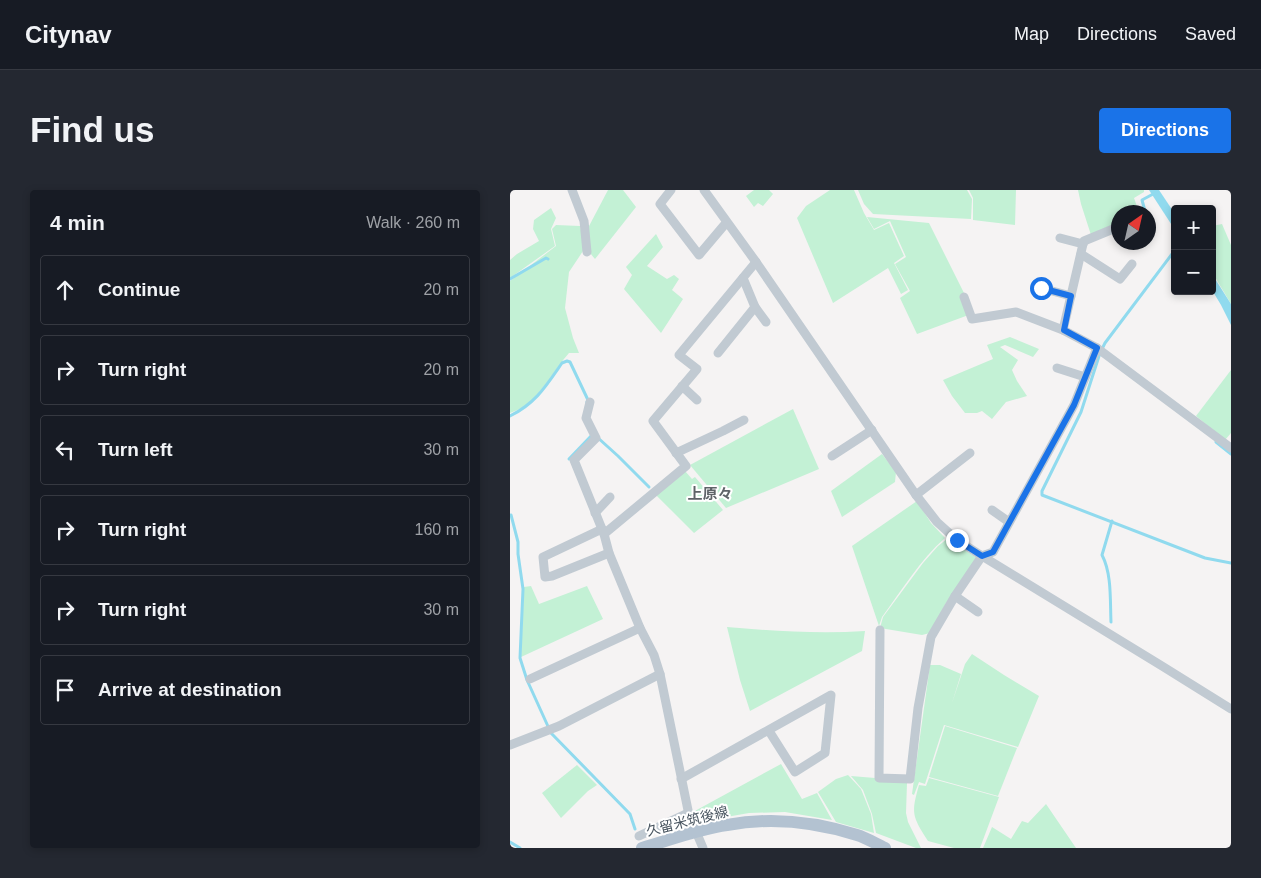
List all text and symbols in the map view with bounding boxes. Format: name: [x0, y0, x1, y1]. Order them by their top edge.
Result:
text: Citynav: [25, 21, 112, 48]
text: Map: [1014, 24, 1049, 44]
text: Directions: [1077, 24, 1157, 44]
text: Saved: [1185, 24, 1236, 44]
button: Directions: [1099, 108, 1231, 153]
text: Find us: [30, 110, 154, 149]
north arrow: [1111, 205, 1156, 250]
map controls: [1171, 205, 1216, 295]
button: +: [1171, 205, 1216, 250]
text: 4 min: [50, 211, 105, 234]
text: Walk · 260 m: [366, 214, 460, 231]
button: −: [1171, 250, 1216, 295]
icon: ahead: [51, 276, 79, 304]
route start: [1030, 277, 1053, 300]
text: Continue: [98, 279, 180, 300]
text: 20 m: [423, 281, 459, 298]
icon: right: [51, 356, 79, 384]
text: Turn right: [98, 359, 186, 380]
text: 20 m: [423, 361, 459, 378]
icon: left: [51, 436, 79, 464]
text: Turn left: [98, 439, 173, 460]
text: 30 m: [423, 441, 459, 458]
district label: 上原々: [687, 485, 733, 502]
icon: right: [51, 516, 79, 544]
text: Turn right: [98, 519, 186, 540]
text: 160 m: [415, 521, 459, 538]
route end: [946, 529, 969, 552]
icon: right: [51, 596, 79, 624]
text: Turn right: [98, 599, 186, 620]
text: 30 m: [423, 601, 459, 618]
icon: arrive: [51, 676, 79, 704]
text: Arrive at destination: [98, 679, 282, 700]
street label: 久留米筑後線: [644, 803, 730, 839]

